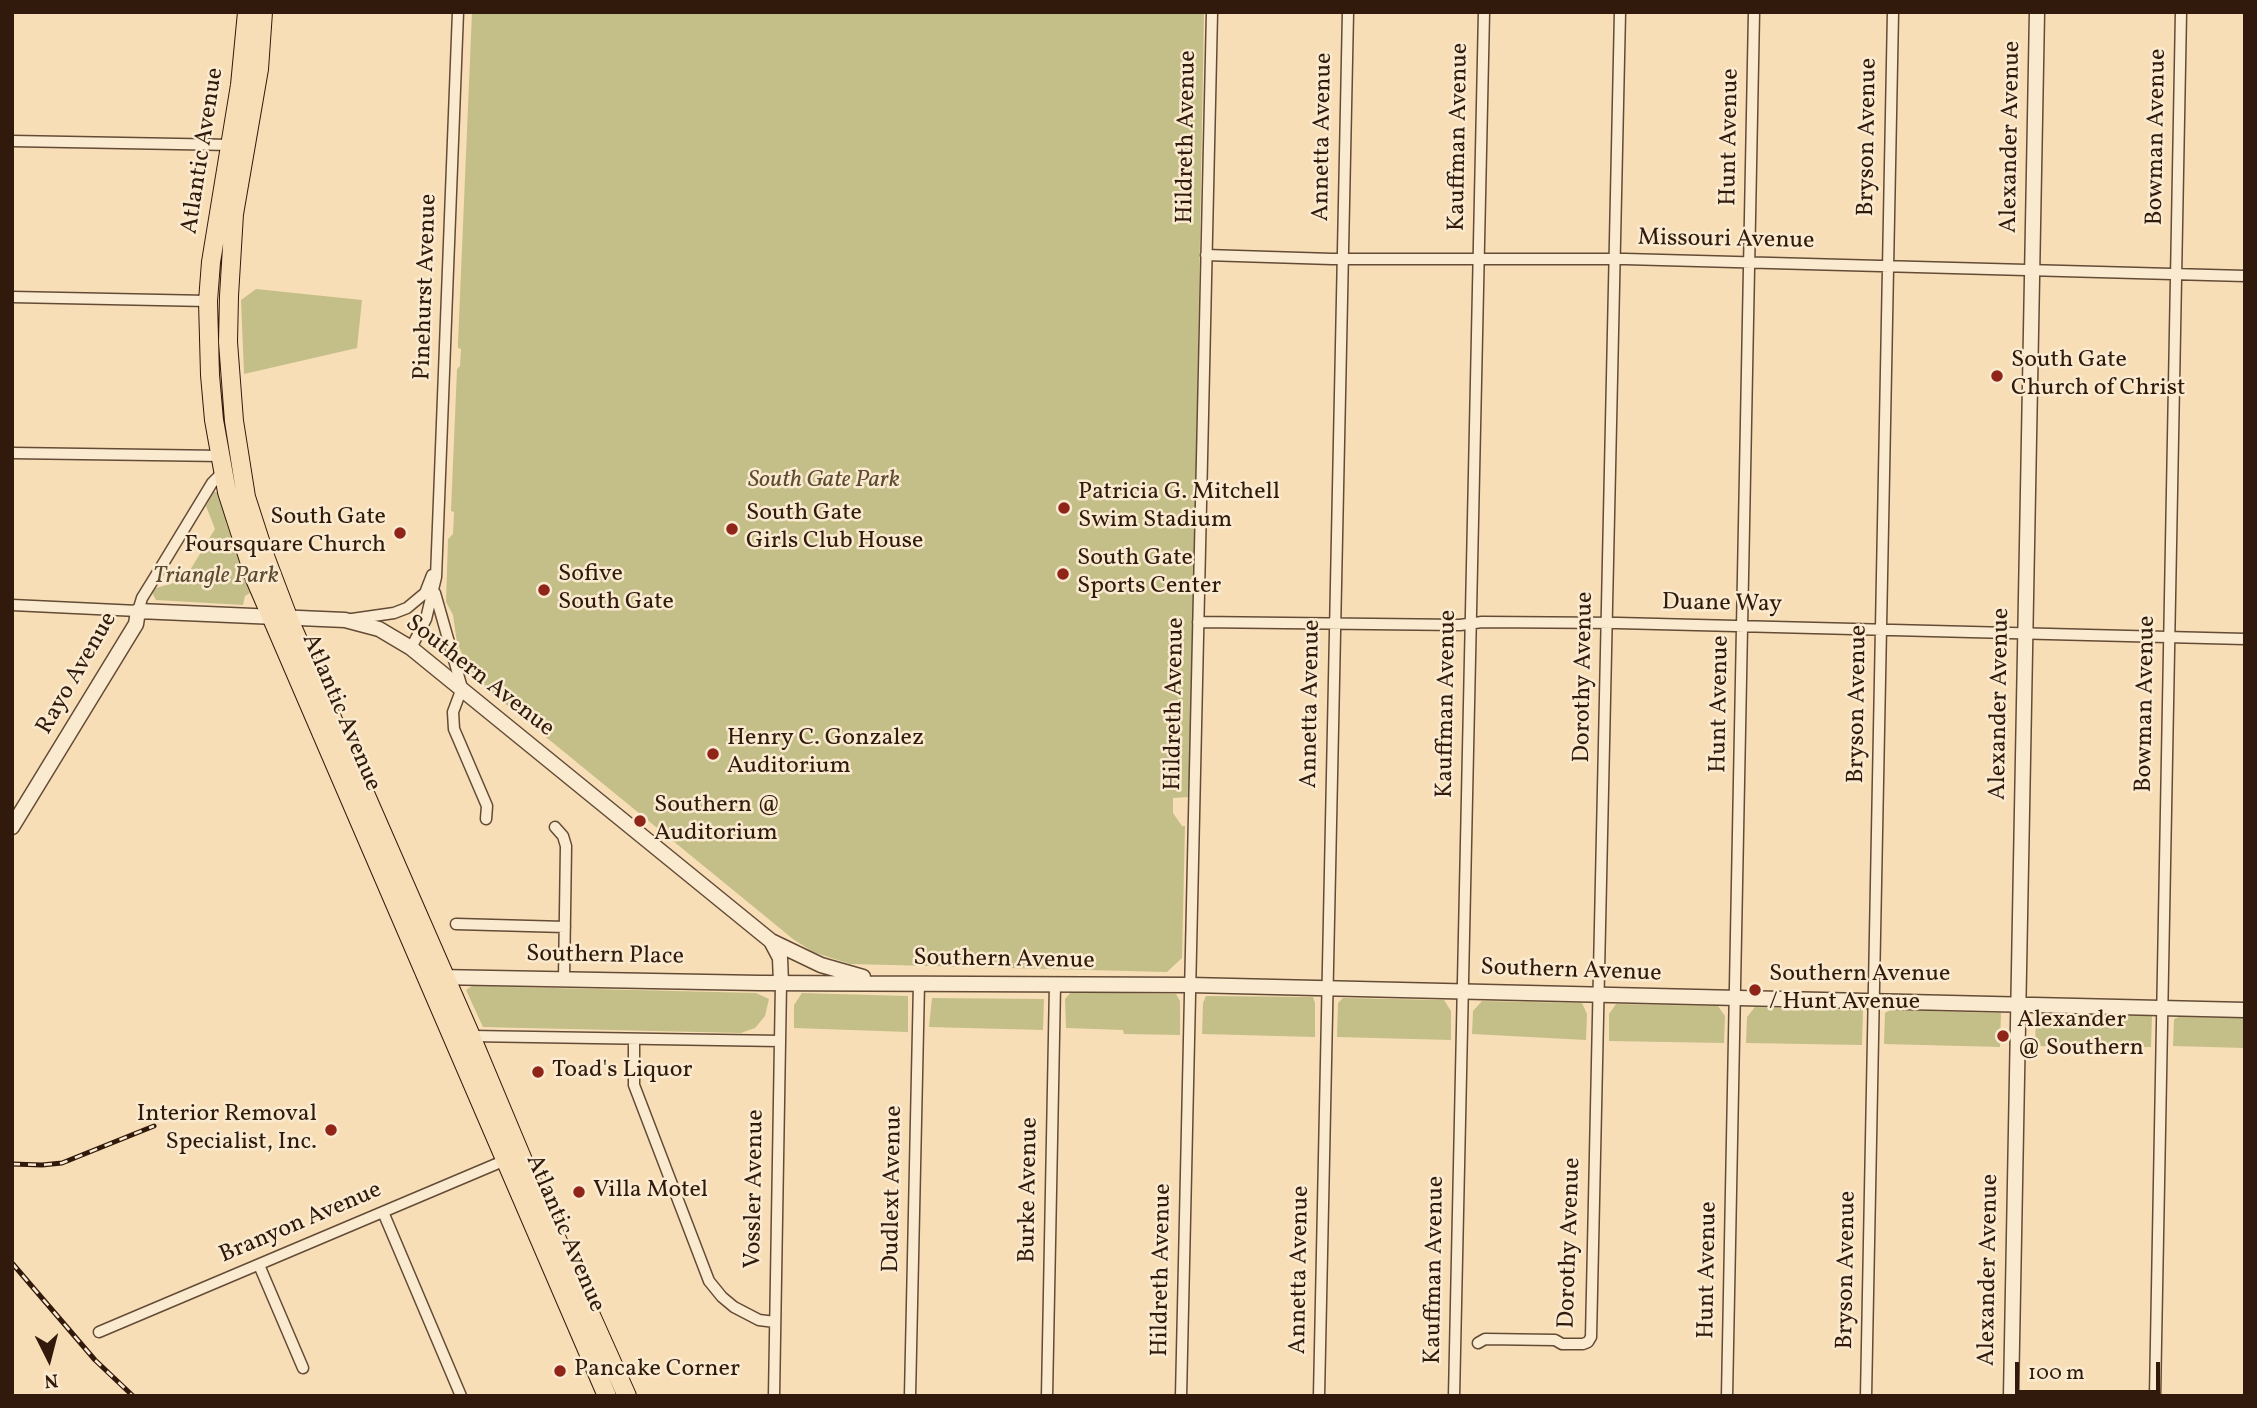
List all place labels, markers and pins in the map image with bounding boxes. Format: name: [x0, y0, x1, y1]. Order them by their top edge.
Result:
place label: South Gate Church of Christ: [2011, 348, 2186, 404]
marker: South Gate Church of Christ: [1989, 368, 2005, 384]
place label: Patricia G. Mitchell Swim Stadium: [1078, 480, 1280, 536]
marker: Patricia G. Mitchell Swim Stadium: [1056, 500, 1072, 516]
place label: South Gate Girls Club House: [746, 501, 923, 557]
place label: South Gate Foursquare Church: [184, 505, 386, 561]
marker: South Gate Girls Club House: [724, 521, 740, 537]
marker: South Gate Foursquare Church: [392, 525, 408, 541]
place label: South Gate Sports Center: [1077, 546, 1221, 602]
place label: Sofive South Gate: [558, 562, 674, 618]
marker: South Gate Sports Center: [1055, 566, 1071, 582]
marker: Sofive South Gate: [536, 582, 552, 598]
place label: Henry C. Gonzalez Auditorium: [727, 726, 924, 782]
marker: Henry C. Gonzalez Auditorium: [705, 746, 721, 762]
place label: Southern @ Auditorium: [654, 793, 781, 849]
marker: Southern @ Auditorium: [632, 813, 648, 829]
place label: Southern Avenue / Hunt Avenue: [1769, 962, 1950, 1018]
marker: Southern Avenue / Hunt Avenue: [1747, 982, 1763, 998]
place label: Alexander @ Southern: [2017, 1008, 2144, 1064]
marker: Alexander @ Southern: [1995, 1028, 2011, 1044]
place label: Toad's Liquor: [552, 1058, 693, 1086]
marker: Toad's Liquor: [530, 1064, 546, 1080]
place label: Interior Removal Specialist, Inc.: [137, 1102, 317, 1158]
marker: Interior Removal Specialist, Inc.: [323, 1122, 339, 1138]
place label: Villa Motel: [593, 1178, 708, 1206]
marker: Villa Motel: [571, 1184, 587, 1200]
place label: Pancake Corner: [574, 1357, 740, 1385]
marker: Pancake Corner: [552, 1363, 568, 1379]

